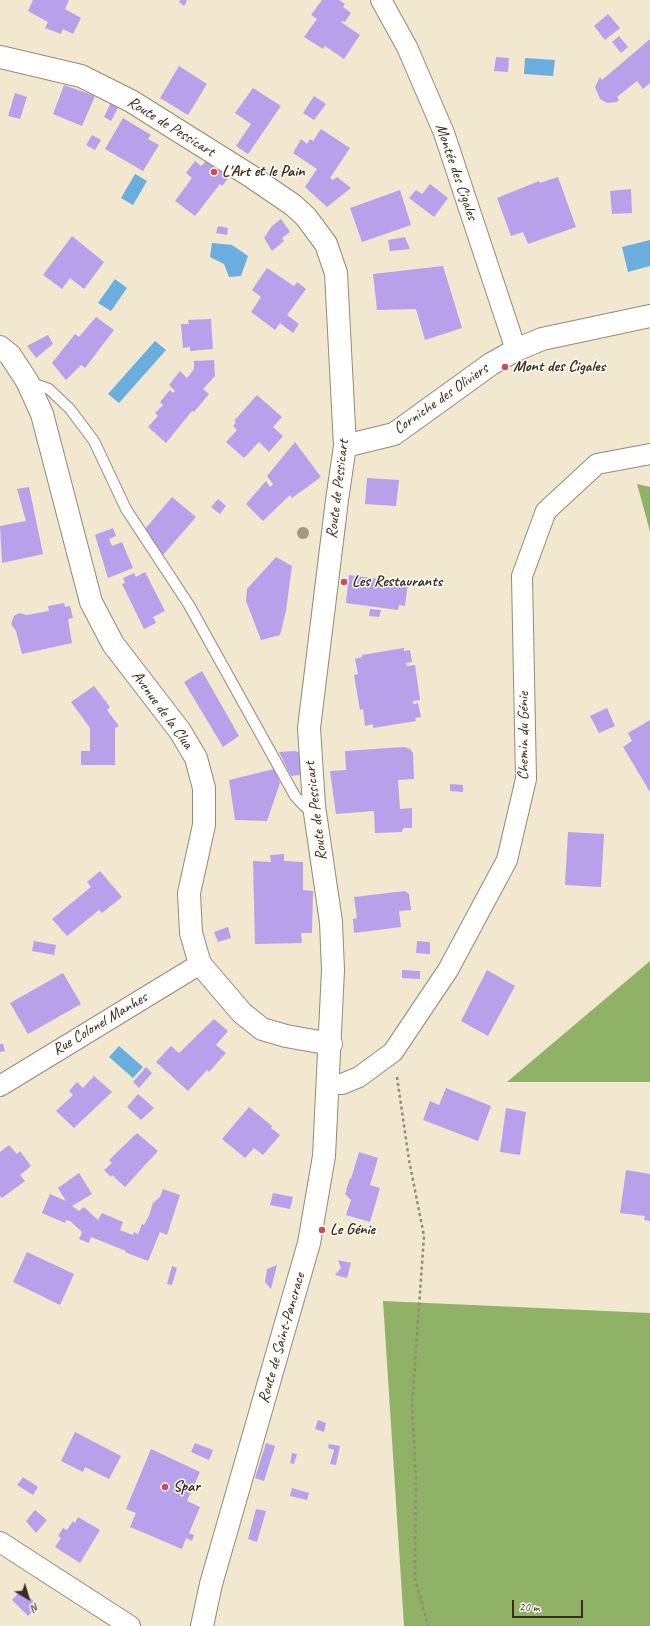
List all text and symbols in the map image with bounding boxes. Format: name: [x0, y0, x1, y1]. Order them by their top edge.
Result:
street label: Route de Pessicart: [124, 92, 218, 162]
street label: Montée des Cigales: [431, 121, 481, 223]
place label: L'Art et le Pain: [222, 162, 305, 182]
marker: L'Art et le Pain: [209, 167, 219, 177]
place label: Mont des Cigales: [513, 357, 605, 377]
street label: Corniche des Oliviers: [390, 359, 492, 439]
marker: Mont des Cigales: [500, 362, 510, 372]
street label: Route de Pessicart: [322, 438, 354, 540]
place label: Les Restaurants: [352, 572, 442, 592]
marker: Les Restaurants: [339, 577, 349, 587]
street label: Avenue de la Clua: [127, 667, 197, 753]
street label: Chemin du Génie: [514, 692, 534, 780]
street label: Route de Pessicart: [300, 760, 332, 862]
street label: Rue Colonel Manhes: [49, 988, 151, 1060]
place label: Le Génie: [330, 1220, 375, 1240]
marker: Le Génie: [317, 1225, 327, 1235]
street label: Route de Saint-Pancrace: [254, 1271, 310, 1405]
place label: Spar: [173, 1477, 200, 1497]
marker: Spar: [160, 1482, 170, 1492]
north arrow: [8, 1578, 48, 1618]
scale bar: [514, 1592, 585, 1618]
text: 20 m: [519, 1599, 539, 1615]
text: N: [28, 1600, 42, 1615]

